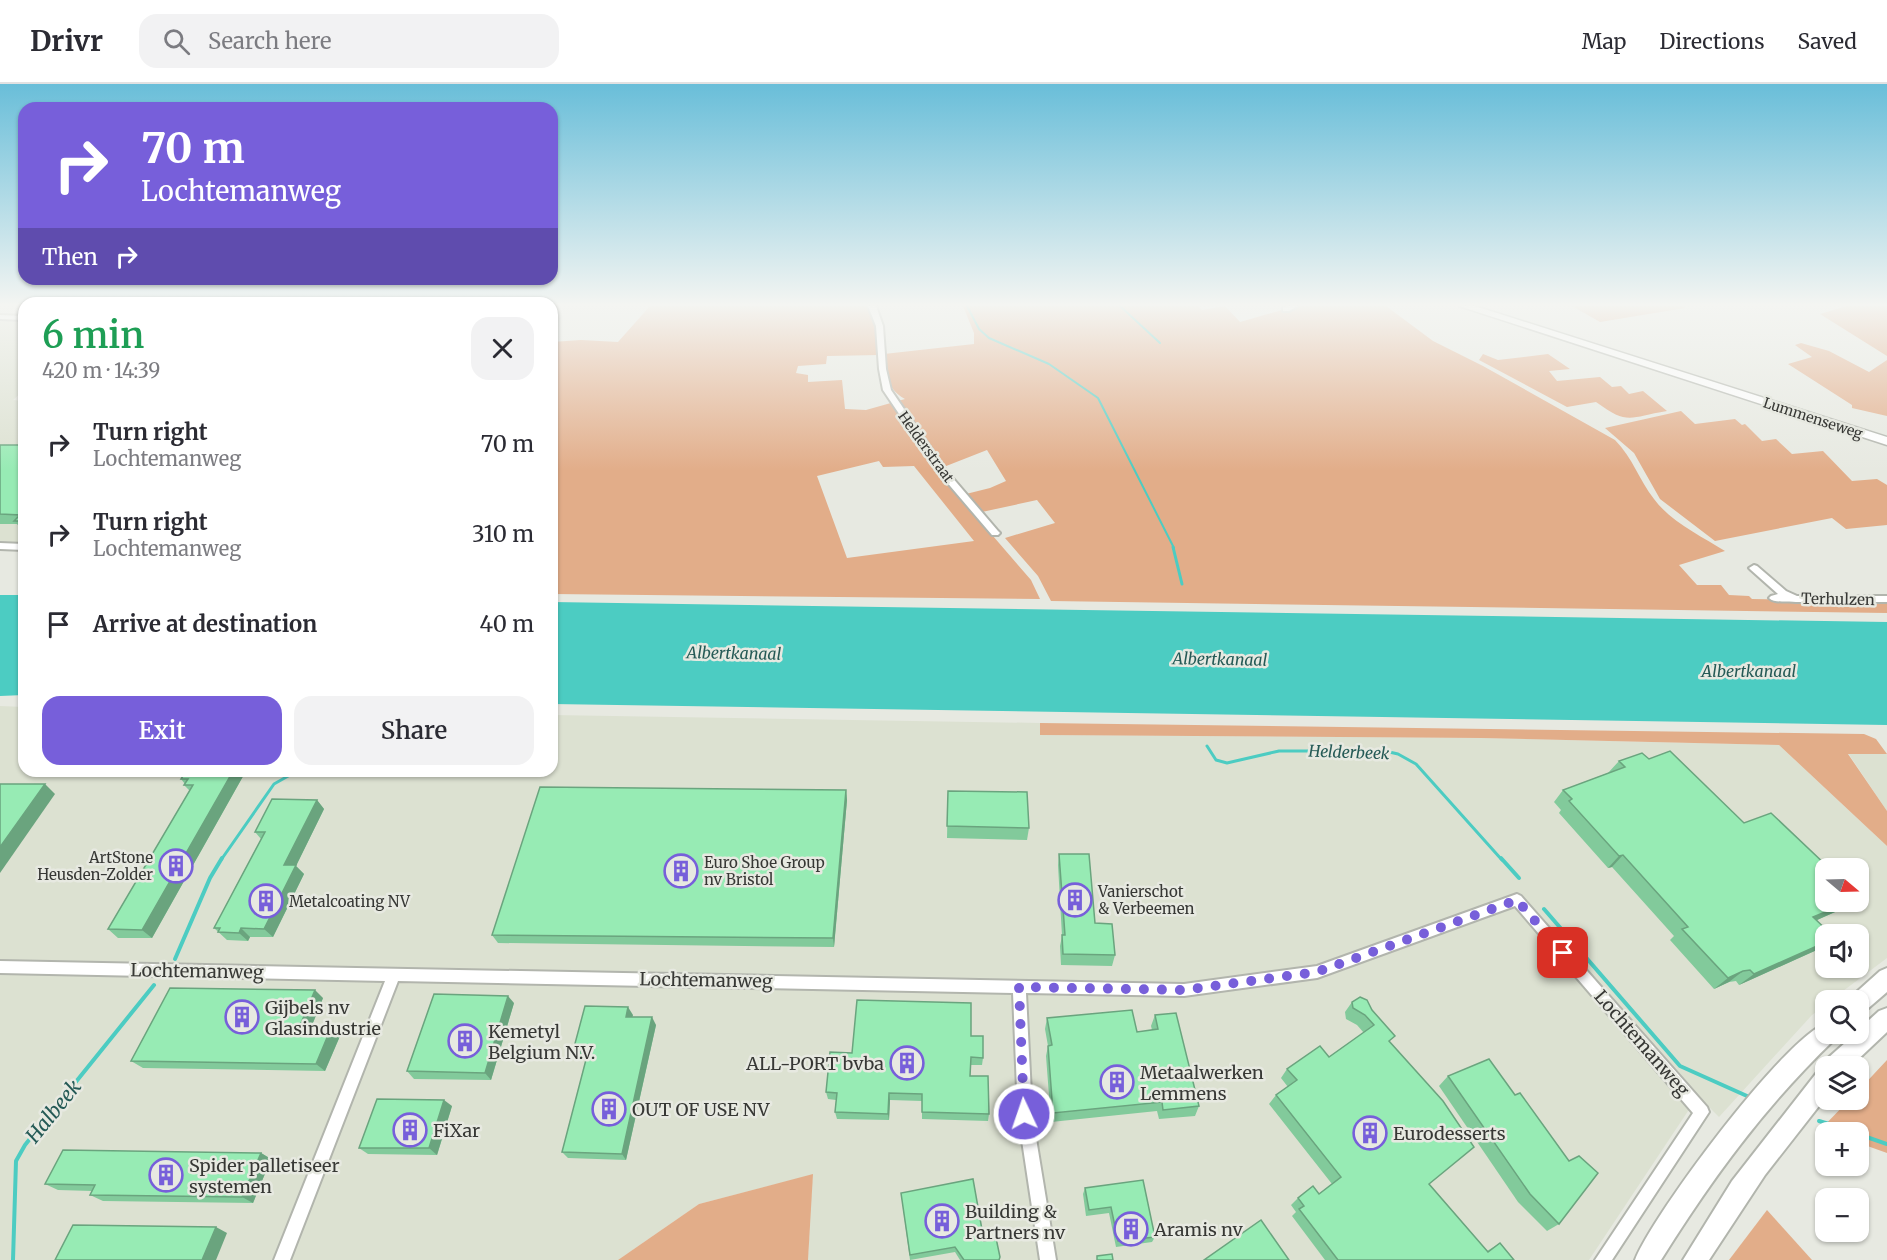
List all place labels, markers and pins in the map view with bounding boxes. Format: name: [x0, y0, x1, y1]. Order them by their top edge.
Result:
place label: ArtStone Heusden-Zolder: [37, 848, 153, 884]
building icon: ArtStone Heusden-Zolder: [158, 848, 194, 884]
building icon: Euro Shoe Group nv Bristol: [663, 853, 699, 889]
place label: Euro Shoe Group nv Bristol: [704, 853, 825, 889]
building icon: Vanierschot & Verbeemen: [1057, 882, 1093, 918]
place label: Vanierschot & Verbeemen: [1097, 882, 1194, 918]
building icon: Metalcoating NV: [248, 883, 284, 919]
place label: Metalcoating NV: [289, 892, 411, 911]
pin: [1537, 927, 1588, 978]
place label: Gijbels nv Glasindustrie: [265, 996, 381, 1040]
building icon: Gijbels nv Glasindustrie: [224, 999, 260, 1035]
place label: Kemetyl Belgium N.V.: [488, 1020, 595, 1064]
building icon: Kemetyl Belgium N.V.: [447, 1023, 483, 1059]
building icon: ALL-PORT bvba: [889, 1045, 925, 1081]
place label: ALL-PORT bvba: [745, 1052, 884, 1075]
place label: Metaalwerken Lemmens: [1140, 1061, 1264, 1105]
building icon: Metaalwerken Lemmens: [1099, 1064, 1135, 1100]
building icon: OUT OF USE NV: [591, 1091, 627, 1127]
place label: OUT OF USE NV: [632, 1098, 770, 1121]
building icon: FiXar: [392, 1112, 428, 1148]
building icon: Eurodesserts: [1352, 1115, 1388, 1151]
place label: FiXar: [433, 1119, 480, 1142]
place label: Eurodesserts: [1393, 1122, 1506, 1145]
place label: Spider palletiseer systemen: [189, 1154, 340, 1198]
building icon: Spider palletiseer systemen: [148, 1157, 184, 1193]
place label: Building & Partners nv: [965, 1200, 1066, 1244]
building icon: Building & Partners nv: [924, 1203, 960, 1239]
building icon: Aramis nv: [1113, 1211, 1149, 1247]
place label: Aramis nv: [1153, 1218, 1244, 1241]

